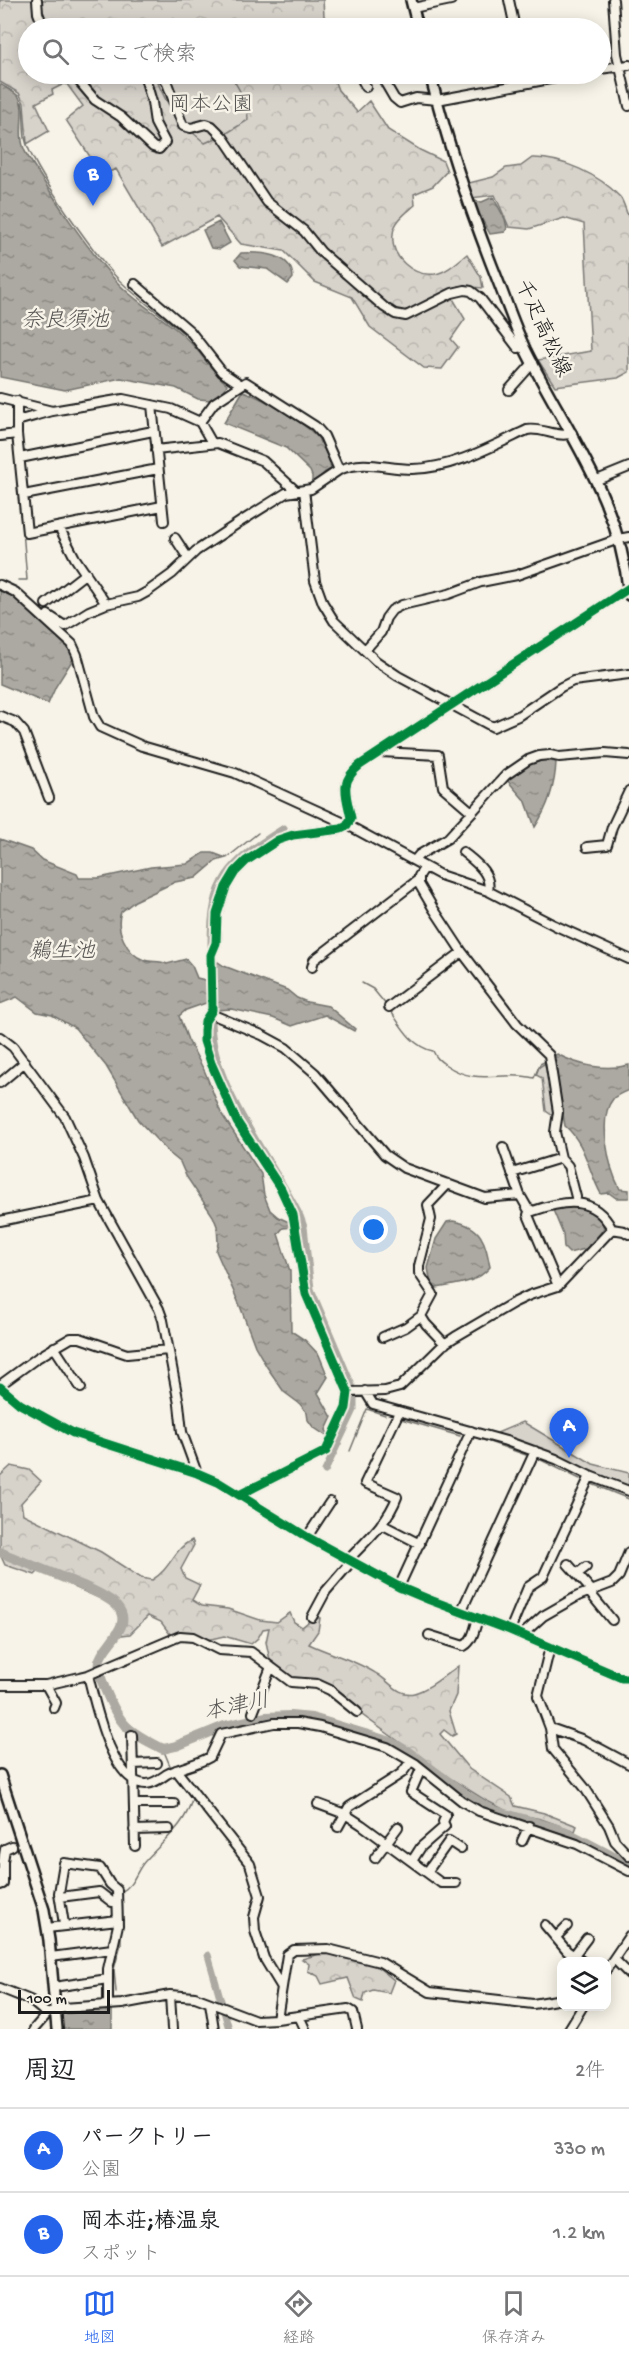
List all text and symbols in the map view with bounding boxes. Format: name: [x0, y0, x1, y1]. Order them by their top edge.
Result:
search box: [18, 18, 611, 84]
icon: search: [39, 35, 72, 68]
text: ここで検索: [87, 43, 197, 69]
park label: 岡本公園: [169, 93, 253, 119]
pin: B: [74, 156, 112, 206]
street label: 千疋高松線: [507, 275, 576, 382]
water label: 奈良須池: [21, 308, 110, 335]
water label: 鵜生池: [29, 939, 96, 966]
your location: [359, 1215, 388, 1244]
pin: A: [550, 1408, 588, 1458]
water label: 本津川: [202, 1687, 272, 1728]
map controls: [557, 1957, 611, 2011]
button: layers: [557, 1957, 611, 2011]
scale bar: [18, 1987, 110, 2014]
text: 100 m: [27, 1991, 67, 2010]
text: 周辺: [24, 2058, 76, 2089]
text: 2件: [575, 2061, 605, 2084]
text: パークトリー: [81, 2126, 213, 2152]
text: A: [38, 2139, 49, 2162]
text: 330 m: [554, 2139, 605, 2162]
text: 公園: [81, 2160, 121, 2183]
text: 岡本荘;椿温泉: [81, 2210, 220, 2236]
text: B: [38, 2223, 49, 2246]
text: 1.2 km: [553, 2223, 605, 2246]
text: スポット: [81, 2244, 161, 2267]
tab: 地図: [83, 2287, 116, 2349]
tab: 経路: [282, 2287, 315, 2349]
tab: 保存済み: [482, 2287, 546, 2349]

